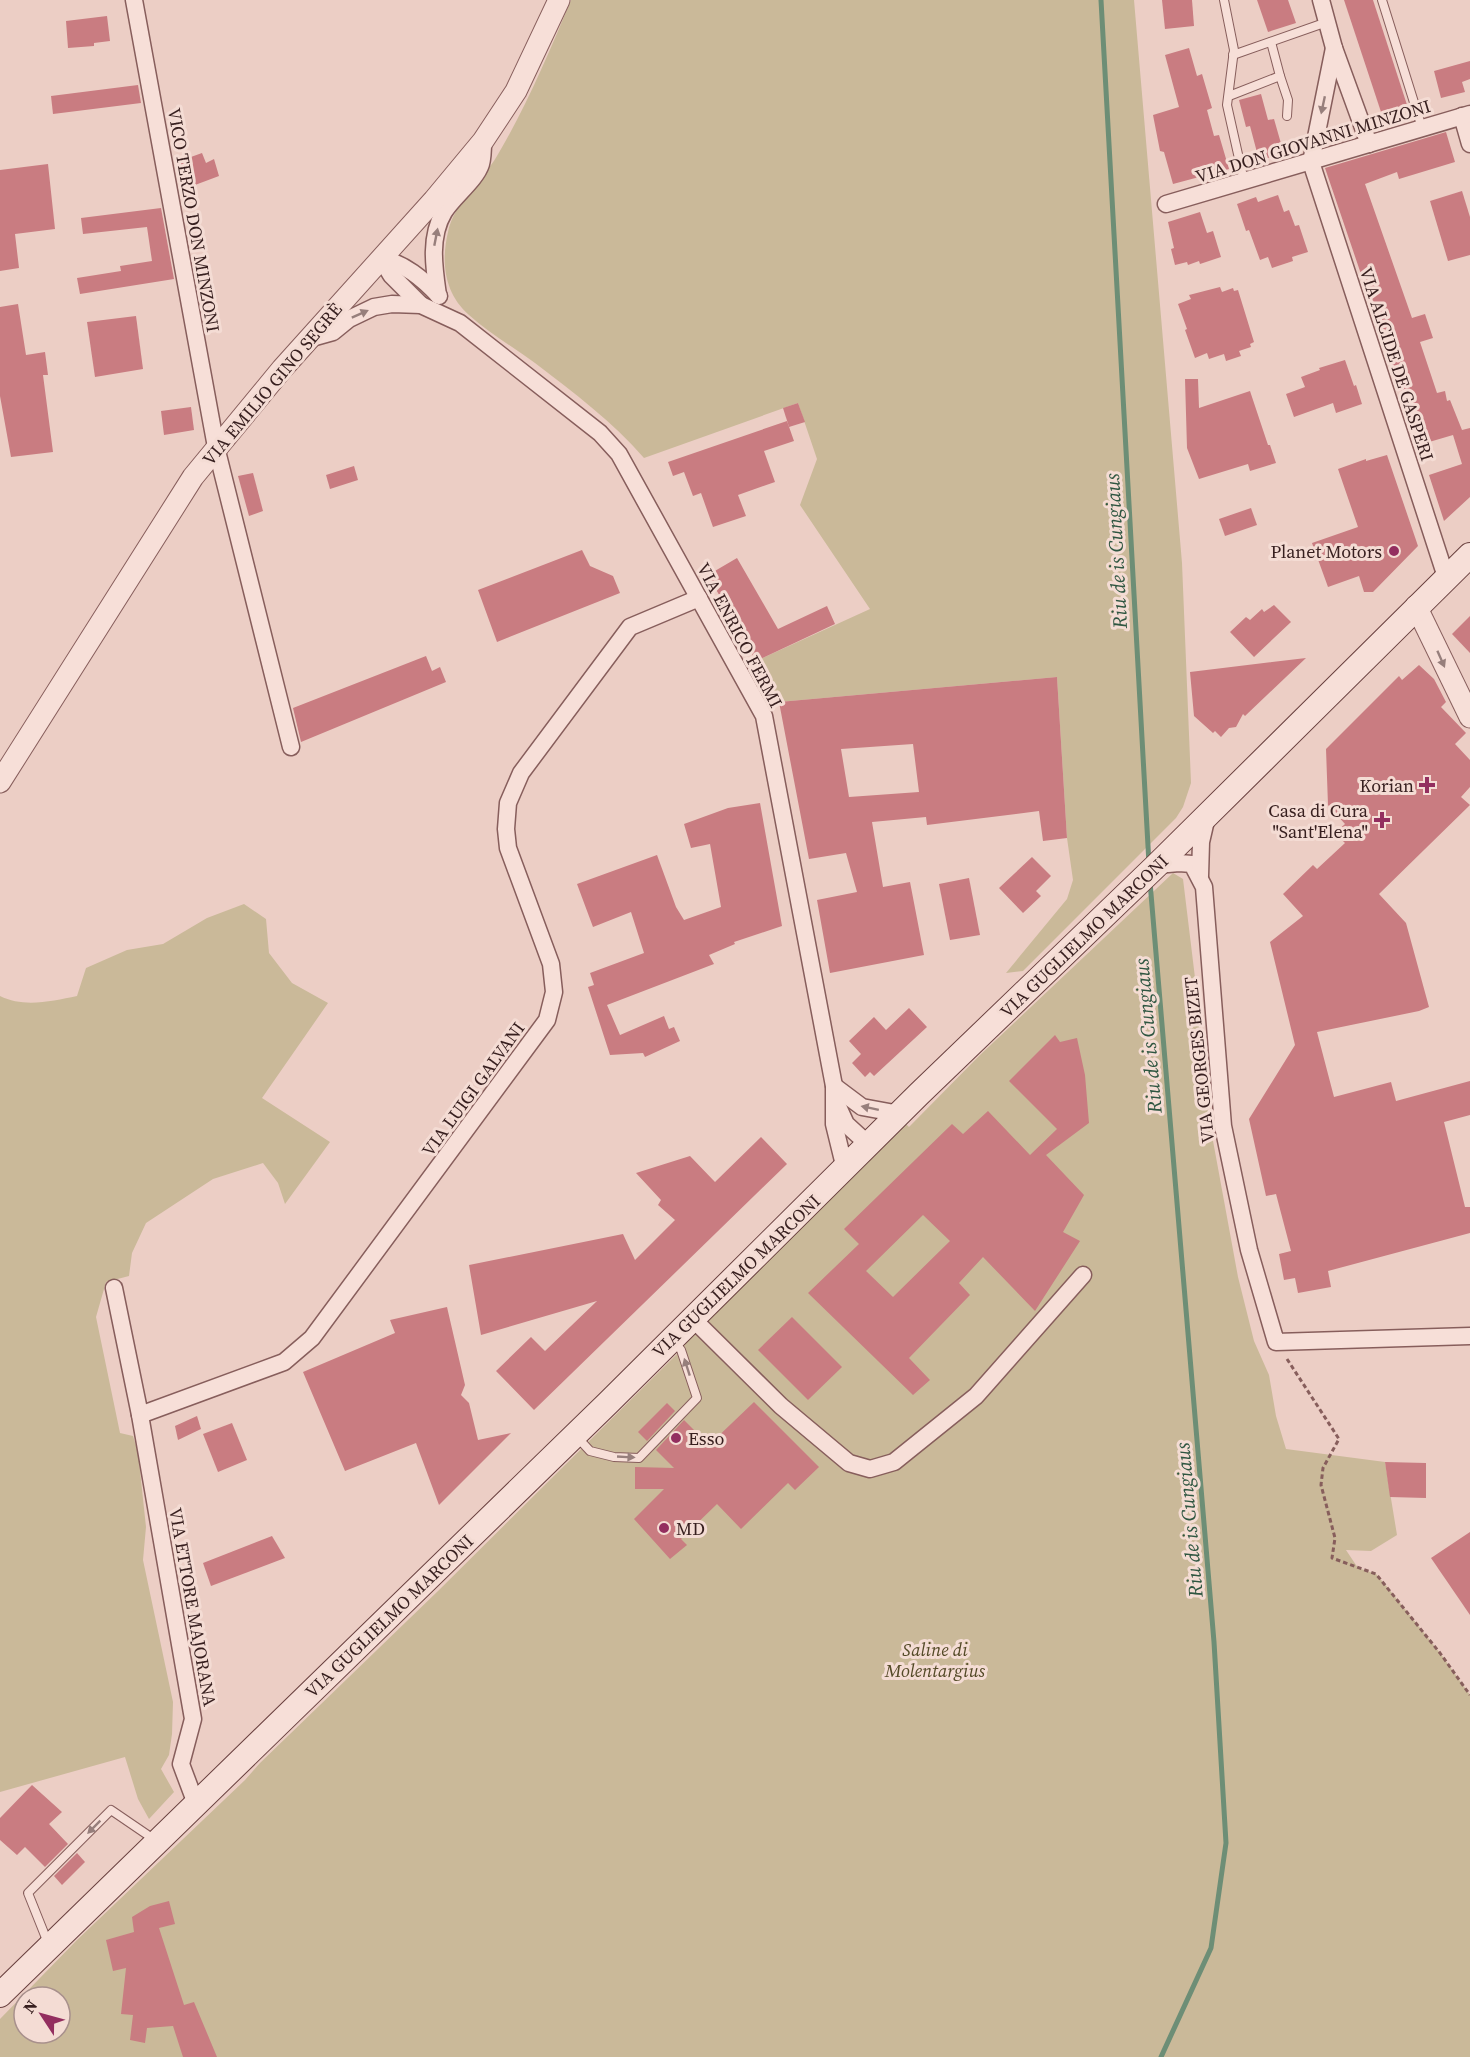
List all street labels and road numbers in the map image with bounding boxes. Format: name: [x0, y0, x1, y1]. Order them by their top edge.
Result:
street label: VIA DON GIOVANNI MINZONI: [1192, 93, 1434, 189]
street label: VICO TERZO DON MINZONI: [162, 106, 226, 334]
street label: VIA ALCIDE DE GASPERI: [1354, 264, 1440, 464]
street label: VIA EMILIO GINO SEGRÈ: [196, 297, 348, 471]
street label: VIA ENRICO FERMI: [691, 558, 789, 712]
street label: VIA GUGLIELMO MARCONI: [994, 849, 1174, 1023]
street label: VIA GEORGES BIZET: [1178, 975, 1220, 1144]
street label: VIA LUIGI GALVANI: [416, 1017, 530, 1161]
street label: VIA GUGLIELMO MARCONI: [646, 1189, 826, 1363]
street label: VIA ETTORE MAJORANA: [163, 1506, 223, 1708]
street label: VIA GUGLIELMO MARCONI: [299, 1529, 479, 1703]

